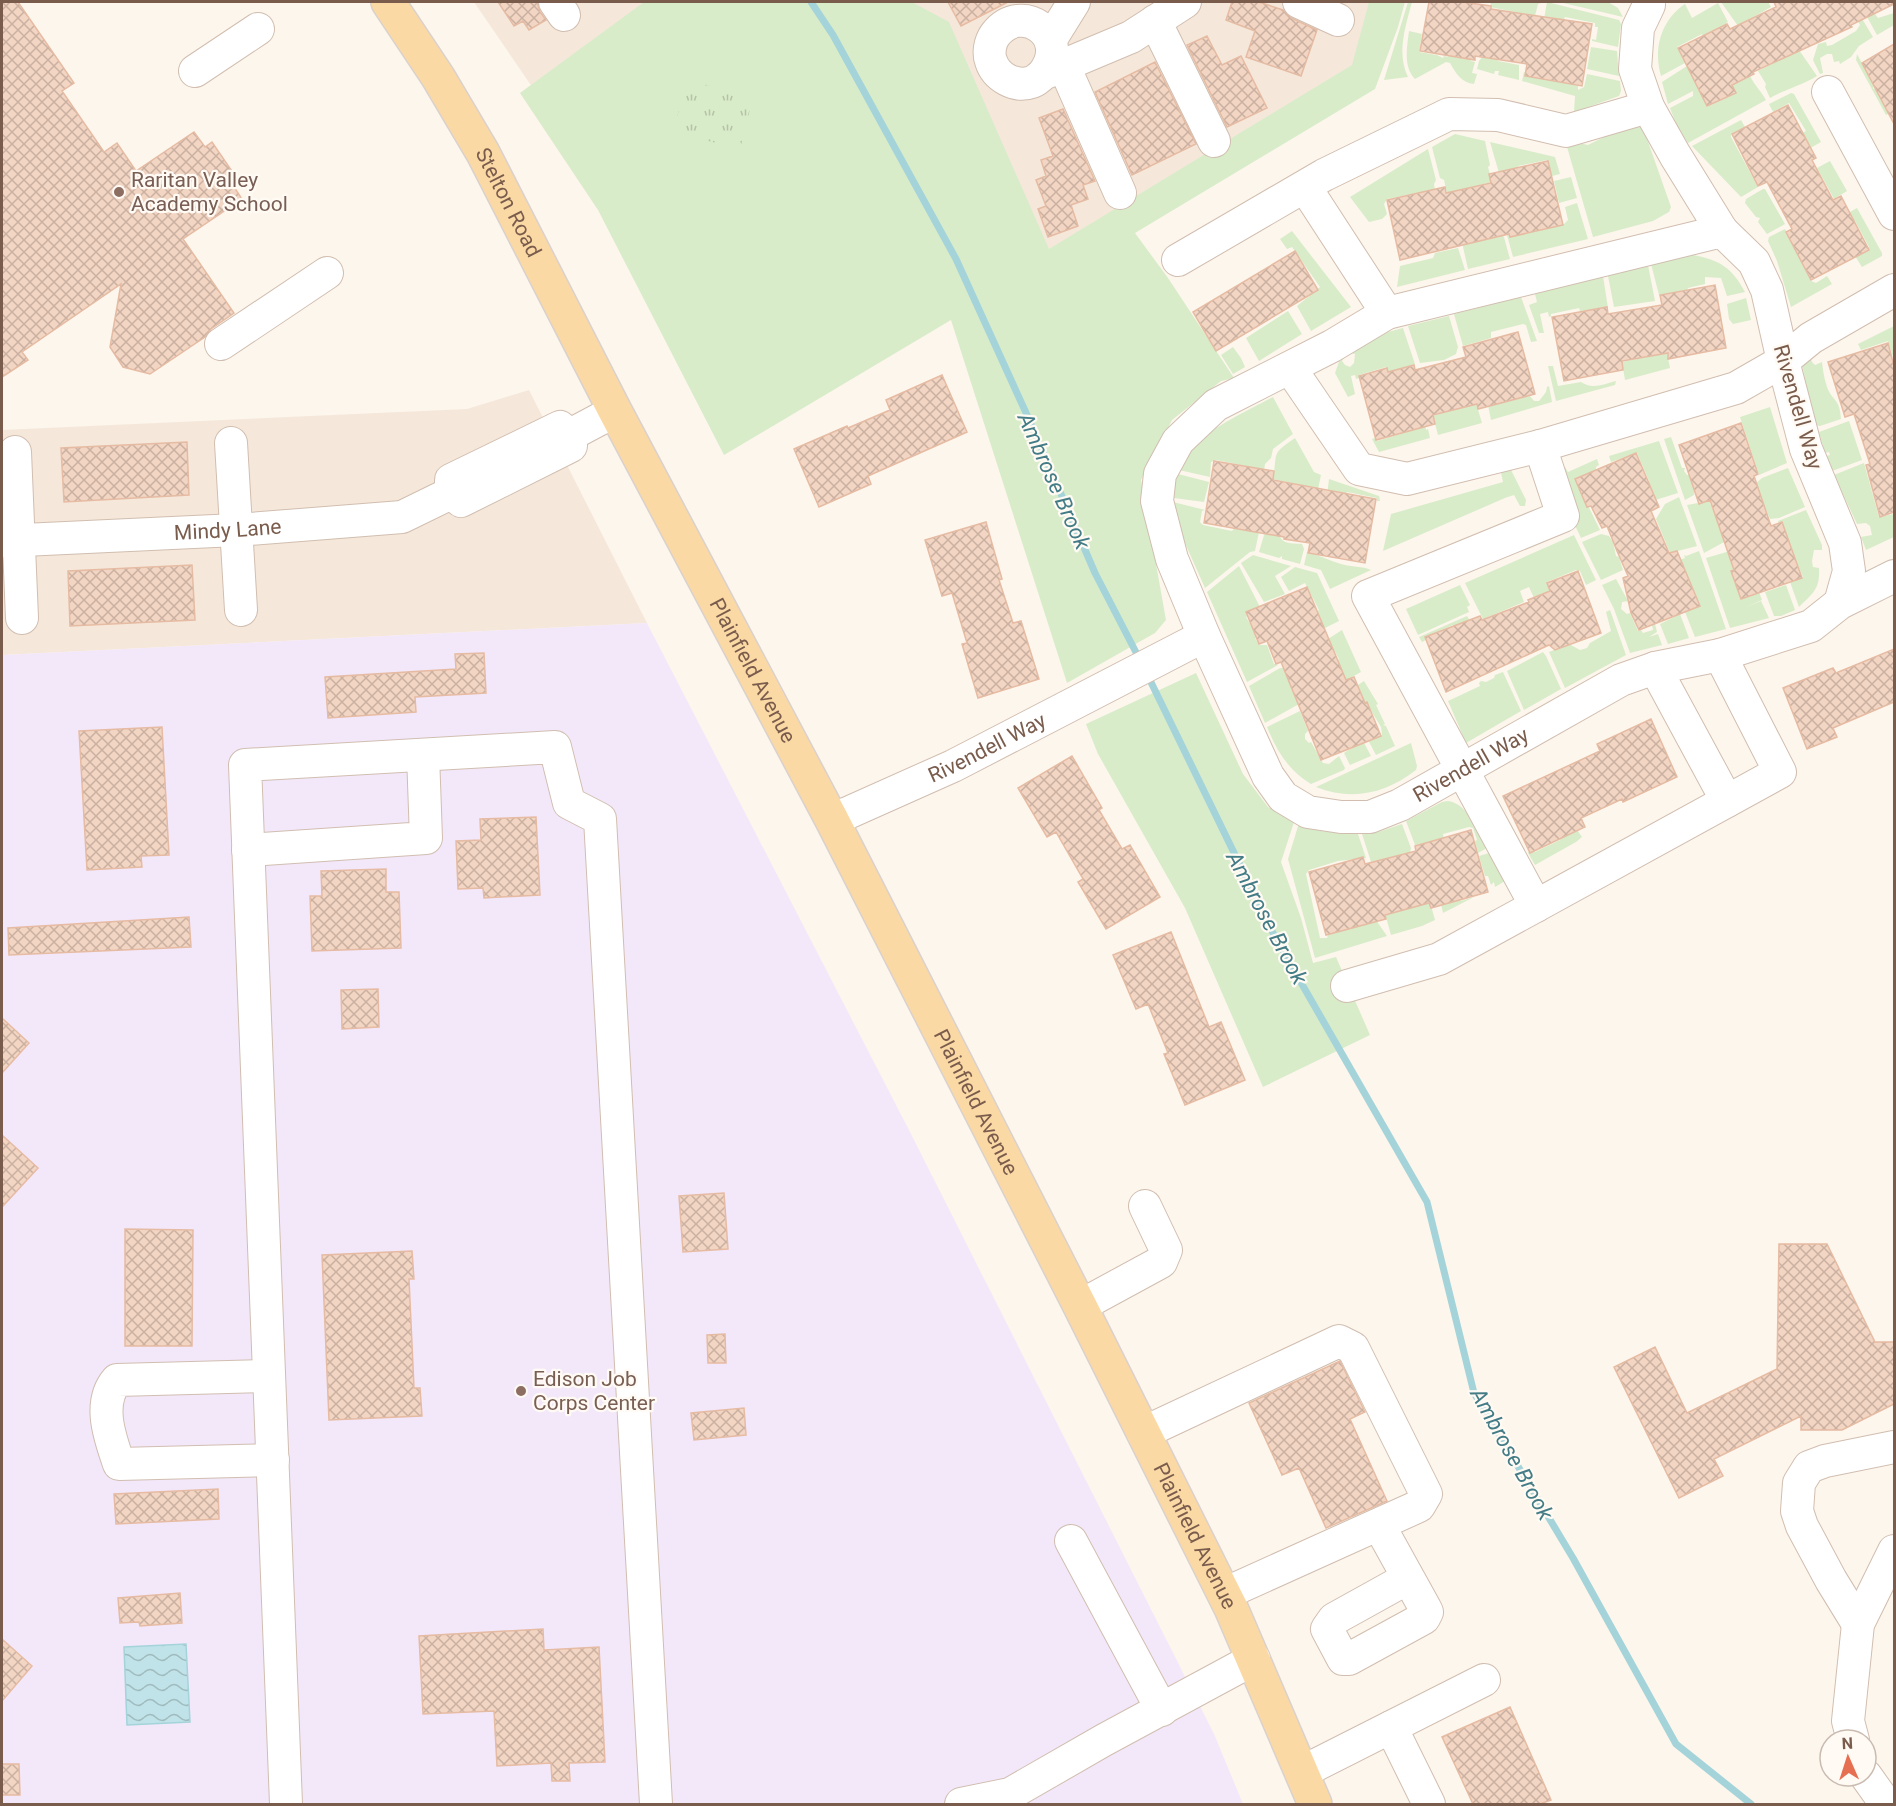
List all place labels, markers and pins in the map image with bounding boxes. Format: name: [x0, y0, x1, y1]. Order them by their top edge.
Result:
place label: Raritan Valley Academy School: [131, 168, 288, 216]
marker: Raritan Valley Academy School: [112, 185, 126, 199]
place label: Edison Job Corps Center: [533, 1367, 655, 1415]
marker: Edison Job Corps Center: [514, 1384, 528, 1398]

